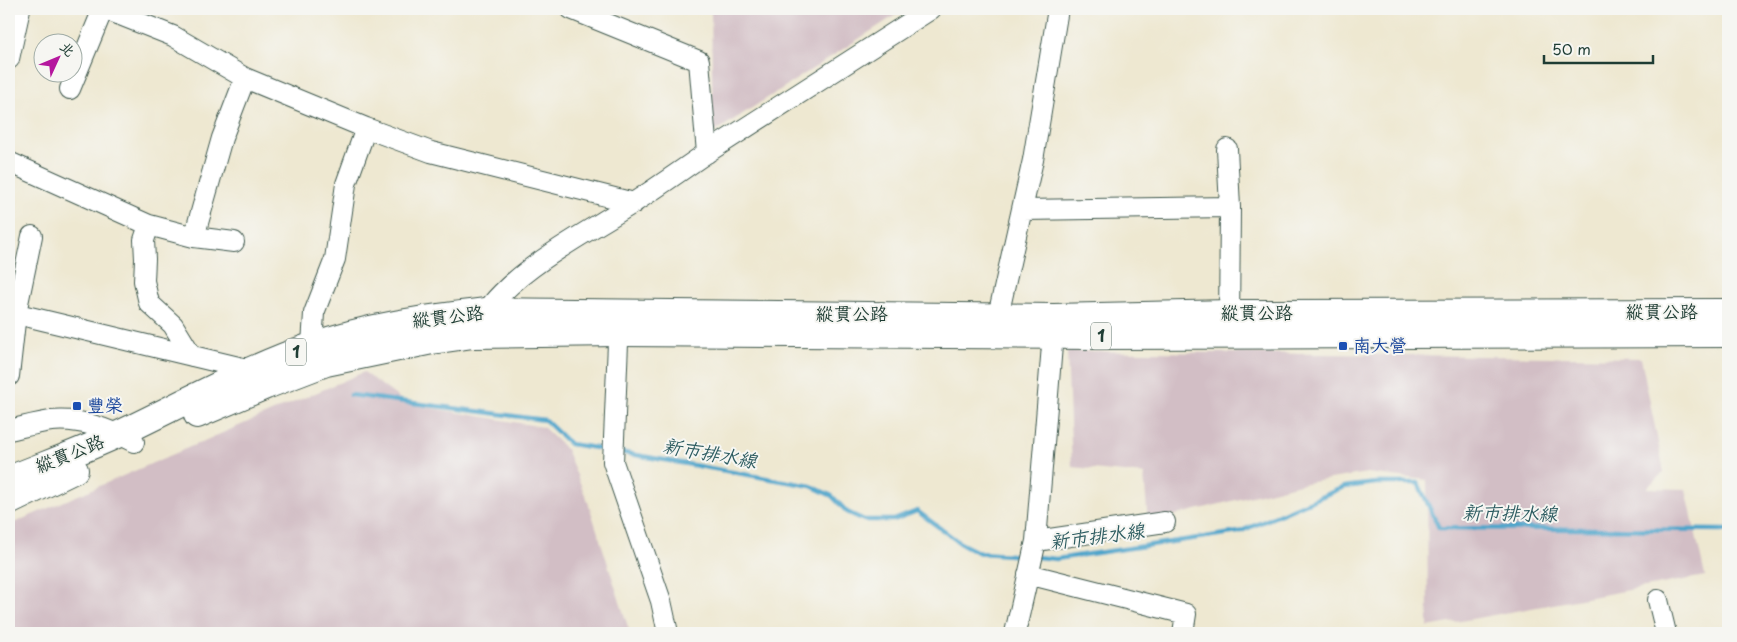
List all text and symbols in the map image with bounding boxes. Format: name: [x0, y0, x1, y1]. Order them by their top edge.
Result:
north arrow: [32, 32, 82, 82]
scale bar: [1544, 32, 1653, 64]
text: 北: [55, 36, 80, 61]
text: 50 m: [1552, 37, 1591, 60]
street label: 縱貫公路: [1626, 297, 1698, 324]
street label: 縱貫公路: [410, 298, 485, 333]
street label: 縱貫公路: [1221, 298, 1293, 325]
street label: 縱貫公路: [816, 299, 888, 326]
road number: 1: [1091, 322, 1111, 350]
place label: 南大營: [1353, 331, 1407, 358]
road number: 1: [286, 338, 306, 366]
marker: 南大營: [1337, 340, 1349, 352]
place label: 豐榮: [87, 391, 123, 418]
marker: 豐榮: [71, 400, 83, 412]
street label: 縱貫公路: [31, 427, 108, 479]
water label: 新市排水線: [661, 430, 760, 474]
water label: 新市排水線: [1462, 497, 1559, 527]
water label: 新市排水線: [1048, 515, 1147, 555]

